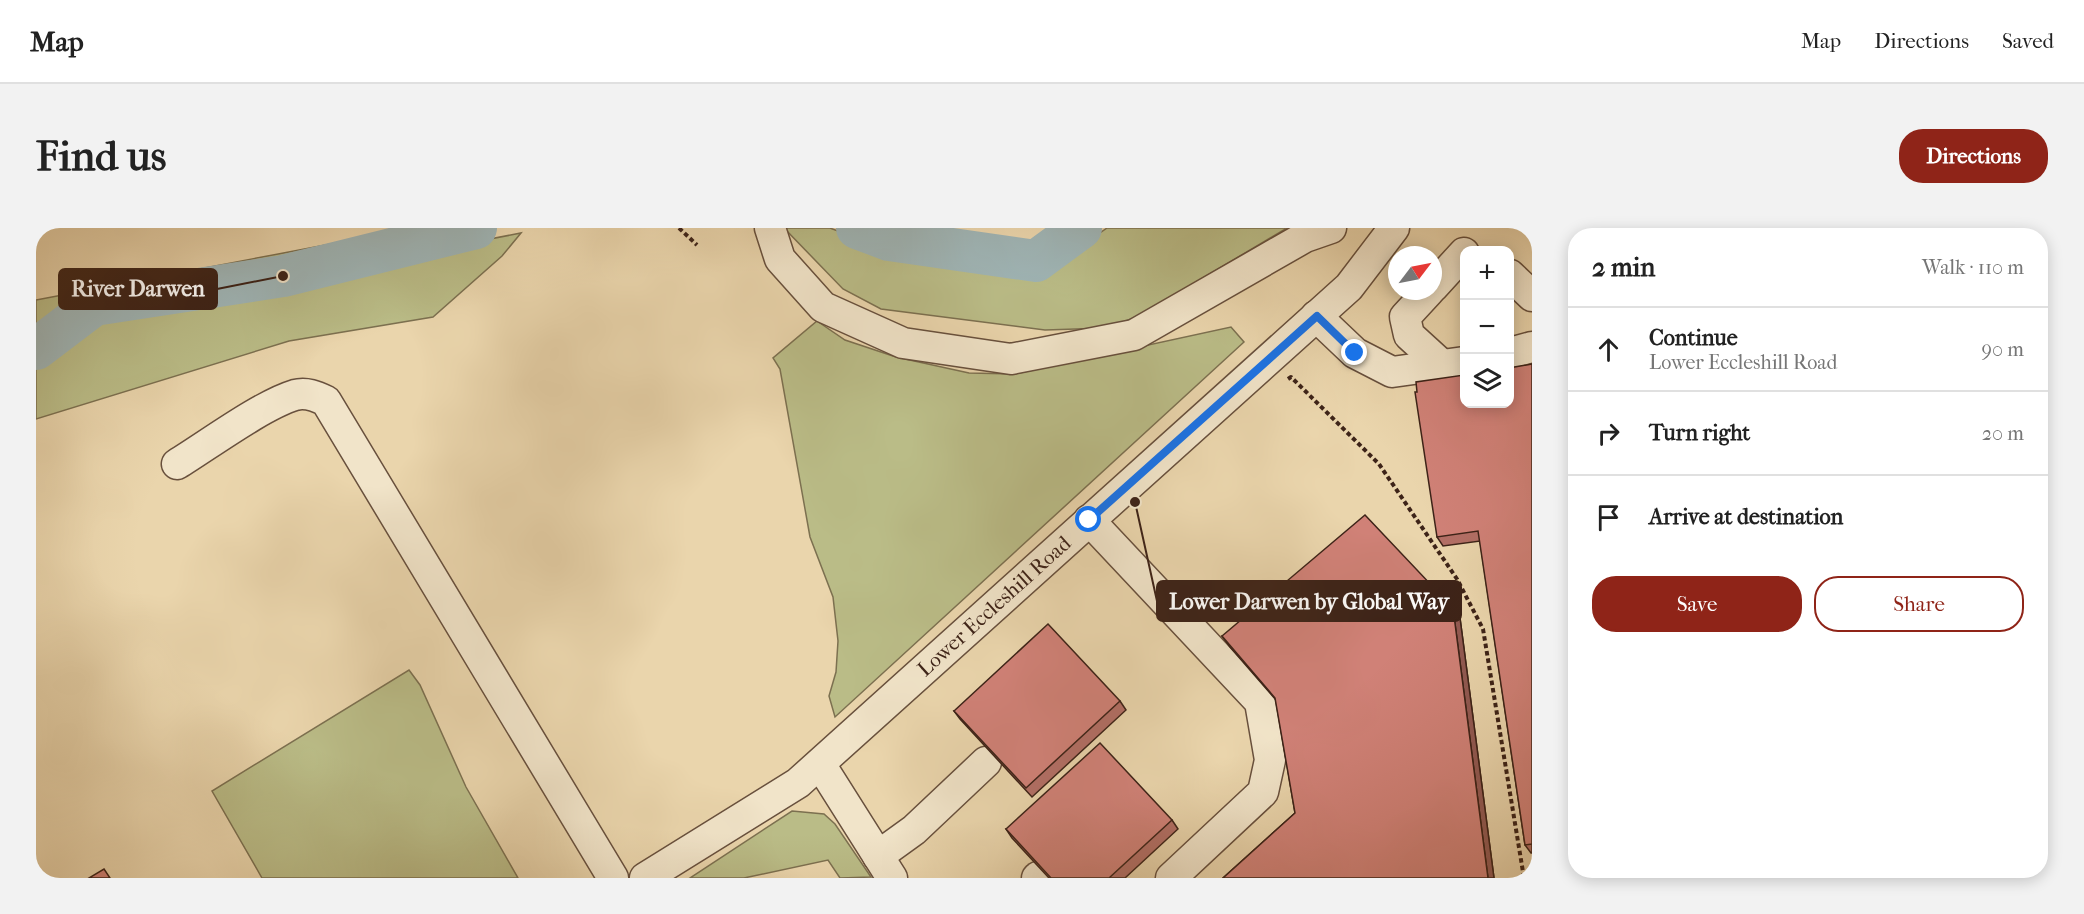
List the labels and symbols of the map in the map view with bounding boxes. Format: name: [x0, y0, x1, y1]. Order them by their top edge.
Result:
north arrow: [1388, 246, 1442, 300]
callout: River Darwen: [59, 269, 217, 309]
text: River Darwen: [71, 276, 205, 302]
route end: [1341, 339, 1367, 365]
route start: [1075, 506, 1101, 532]
street label: Lower Eccleshill Road: [912, 531, 1076, 681]
callout: Lower Darwen by Global Way: [1157, 581, 1461, 621]
text: Lower Darwen by Global Way: [1169, 589, 1450, 615]

